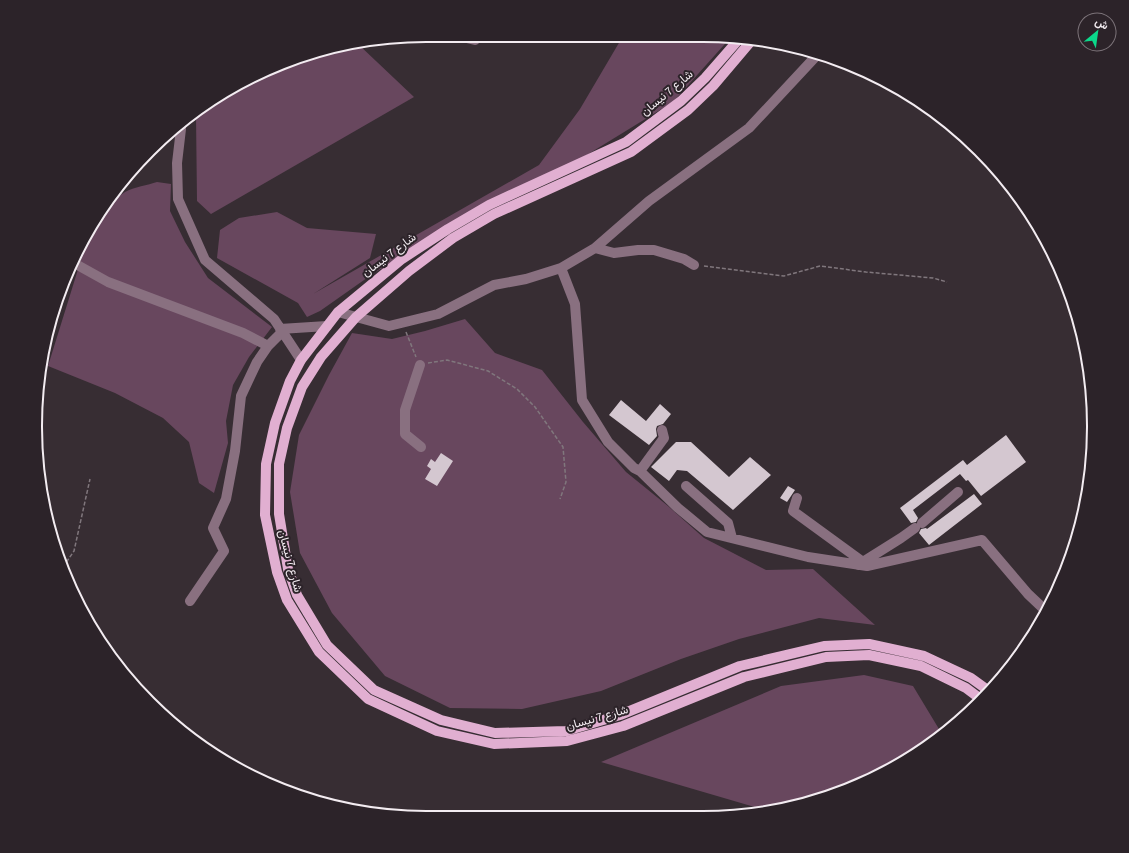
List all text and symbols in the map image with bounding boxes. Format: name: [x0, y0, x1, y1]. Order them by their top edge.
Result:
north arrow: [1077, 12, 1117, 52]
text: ش: [1092, 14, 1111, 33]
street label: شارع 7 نيسان: [637, 66, 697, 120]
street label: شارع 7 نيسان: [358, 229, 420, 281]
street label: شارع 7 نيسان: [273, 528, 307, 594]
street label: شارع 7 نيسان: [564, 701, 630, 735]

